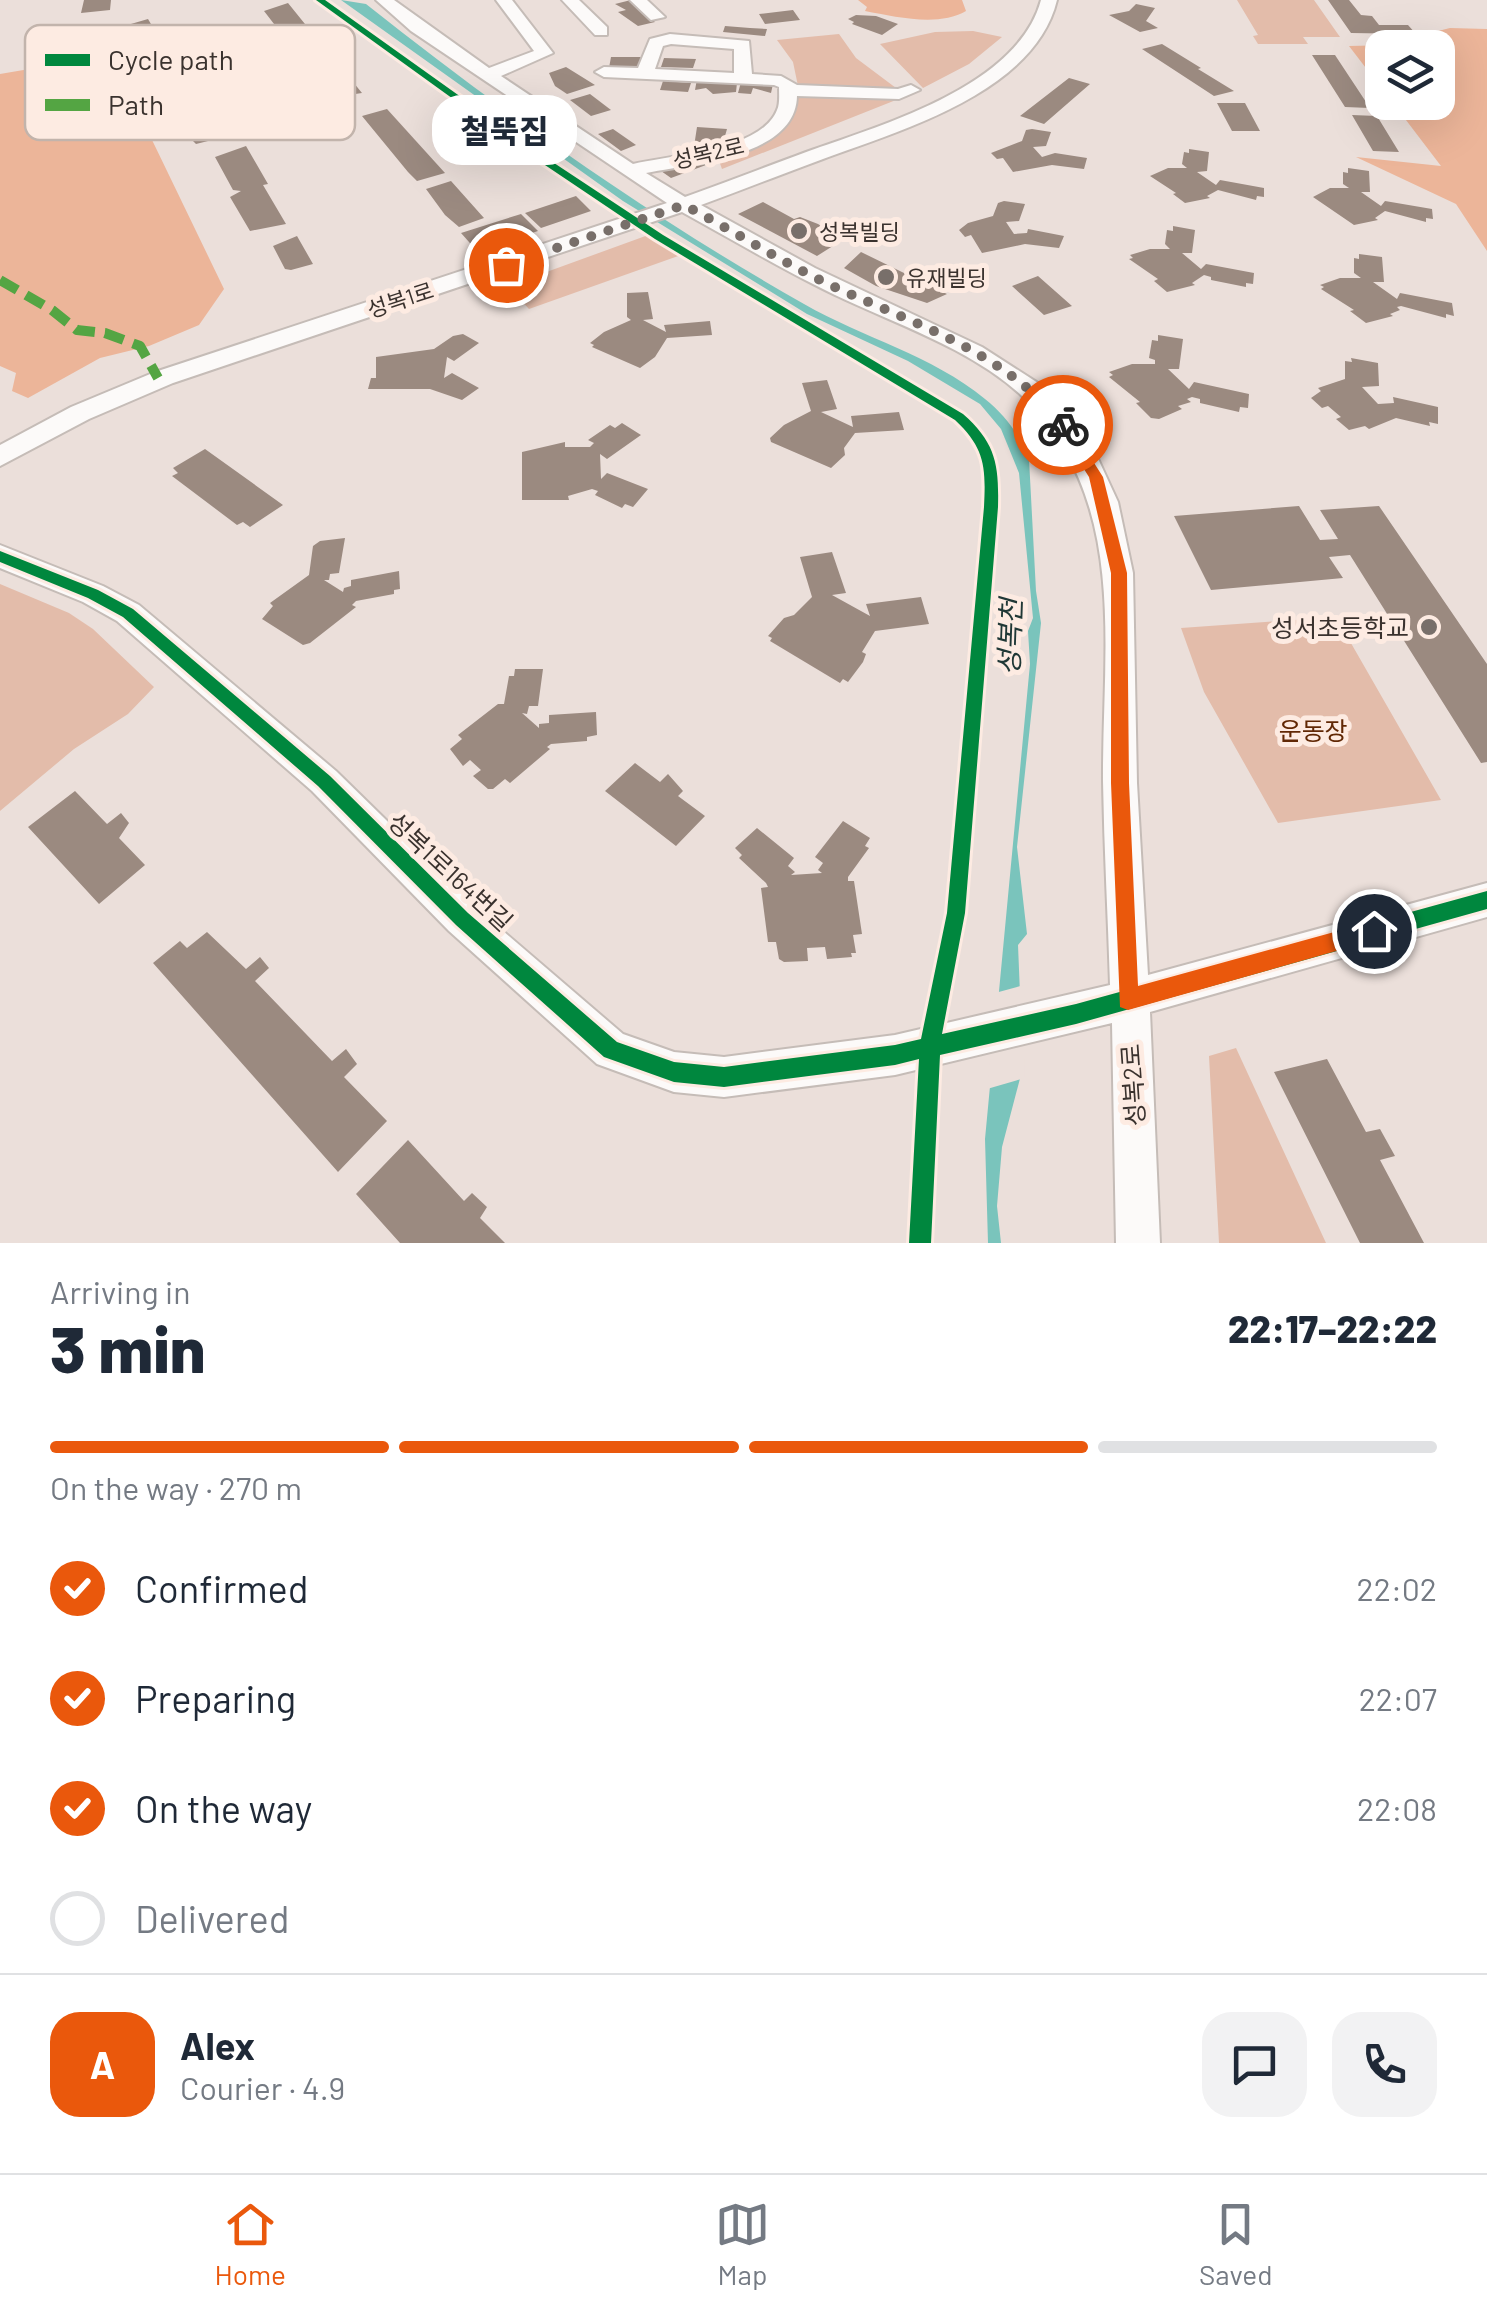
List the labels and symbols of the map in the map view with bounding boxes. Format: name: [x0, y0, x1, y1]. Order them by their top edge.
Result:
legend: [25, 25, 355, 140]
text: Cycle path: [108, 42, 234, 76]
text: Path: [108, 87, 164, 121]
callout: 철뚝집: [434, 95, 578, 165]
street label: 성복2로: [670, 131, 746, 173]
place label: 성복빌딩: [819, 218, 900, 244]
marker: 성복빌딩: [788, 220, 810, 242]
pin: [464, 223, 549, 308]
place label: 유재빌딩: [906, 264, 987, 290]
marker: 유재빌딩: [875, 266, 897, 288]
street label: 성복1로: [363, 276, 437, 322]
courier: [1013, 375, 1113, 475]
water label: 성복천: [991, 595, 1027, 676]
place label: 성서초등학교: [1271, 612, 1409, 642]
marker: 성서초등학교: [1418, 616, 1440, 638]
park label: 운동장: [1278, 715, 1348, 745]
street label: 성복1로164번길: [383, 806, 519, 936]
pin: [1332, 889, 1417, 974]
street label: 성복2로: [1114, 1043, 1150, 1127]

